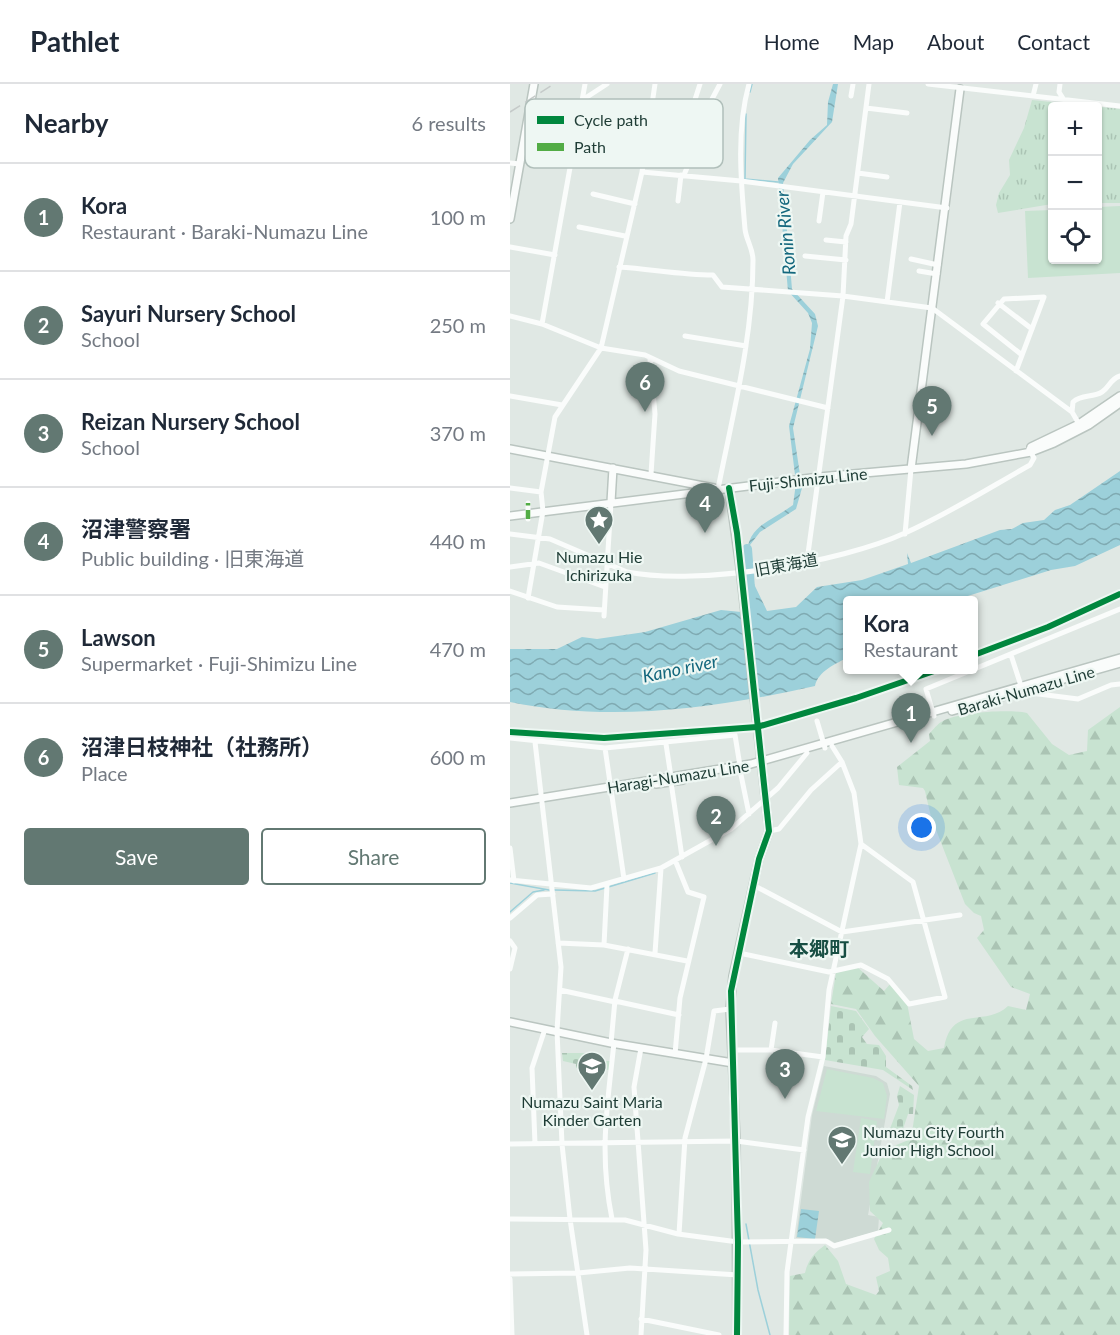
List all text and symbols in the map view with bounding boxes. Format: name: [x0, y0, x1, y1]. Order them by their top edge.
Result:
text: Pathlet: [30, 24, 119, 58]
text: Home: [764, 29, 820, 54]
text: Map: [853, 29, 894, 54]
text: About: [927, 29, 984, 54]
text: Contact: [1017, 29, 1090, 54]
legend: [525, 99, 723, 168]
map controls: [1048, 102, 1102, 264]
button: +: [1048, 102, 1102, 156]
text: Nearby: [24, 107, 109, 139]
text: Cycle path: [574, 110, 648, 129]
text: 6 results: [411, 111, 486, 135]
text: Path: [574, 137, 606, 156]
button: −: [1048, 156, 1102, 210]
water label: Ronin River: [770, 189, 800, 276]
text: Kora: [81, 192, 127, 219]
text: 1: [38, 205, 49, 229]
text: 100 m: [430, 205, 486, 229]
button: locate: [1048, 210, 1102, 264]
text: Restaurant · Baraki-Numazu Line: [81, 219, 368, 243]
text: Sayuri Nursery School: [81, 300, 296, 327]
text: 2: [38, 313, 49, 337]
text: 250 m: [430, 313, 486, 337]
text: School: [81, 327, 140, 351]
pin: 6: [626, 362, 664, 412]
pin: 5: [912, 386, 952, 436]
text: Reizan Nursery School: [81, 408, 300, 435]
text: 3: [38, 421, 49, 445]
text: 370 m: [430, 421, 486, 445]
text: School: [81, 435, 140, 459]
street label: Fuji-Shimizu Line: [748, 463, 868, 495]
pin: 4: [686, 484, 724, 533]
place icon: Numazu Hie Ichirizuka: [583, 504, 615, 546]
text: 沼津警察署: [81, 515, 191, 542]
text: 4: [38, 529, 49, 553]
text: 440 m: [430, 529, 486, 553]
text: Public building · 旧東海道: [81, 546, 304, 570]
place label: Numazu Hie Ichirizuka: [556, 547, 642, 584]
street label: 旧東海道: [753, 549, 819, 579]
popup: [843, 596, 978, 674]
text: Kora: [863, 610, 909, 637]
text: Lawson: [81, 624, 156, 651]
text: 5: [38, 637, 49, 661]
text: 470 m: [430, 637, 486, 661]
text: Restaurant: [863, 637, 958, 661]
water label: Kano river: [640, 649, 720, 687]
text: Supermarket · Fuji-Shimizu Line: [81, 651, 357, 675]
street label: Baraki-Numazu Line: [955, 661, 1097, 719]
pin: 1: [892, 694, 930, 743]
text: 沼津日枝神社（社務所）: [81, 733, 323, 760]
text: 6: [38, 745, 49, 769]
text: 600 m: [430, 745, 486, 769]
street label: Haragi-Numazu Line: [606, 755, 750, 797]
text: Place: [81, 761, 128, 785]
pin: 2: [696, 796, 736, 846]
your location: [907, 813, 936, 842]
button: Save: [24, 828, 249, 885]
button: Share: [261, 828, 486, 885]
district label: 本郷町: [789, 936, 849, 960]
school or university icon: Numazu Saint Maria Kinder Garten: [576, 1050, 608, 1092]
pin: 3: [766, 1050, 804, 1099]
place label: Numazu Saint Maria Kinder Garten: [521, 1092, 663, 1129]
place label: Numazu City Fourth Junior High School: [863, 1122, 1004, 1159]
school or university icon: Numazu City Fourth Junior High School: [826, 1124, 858, 1166]

